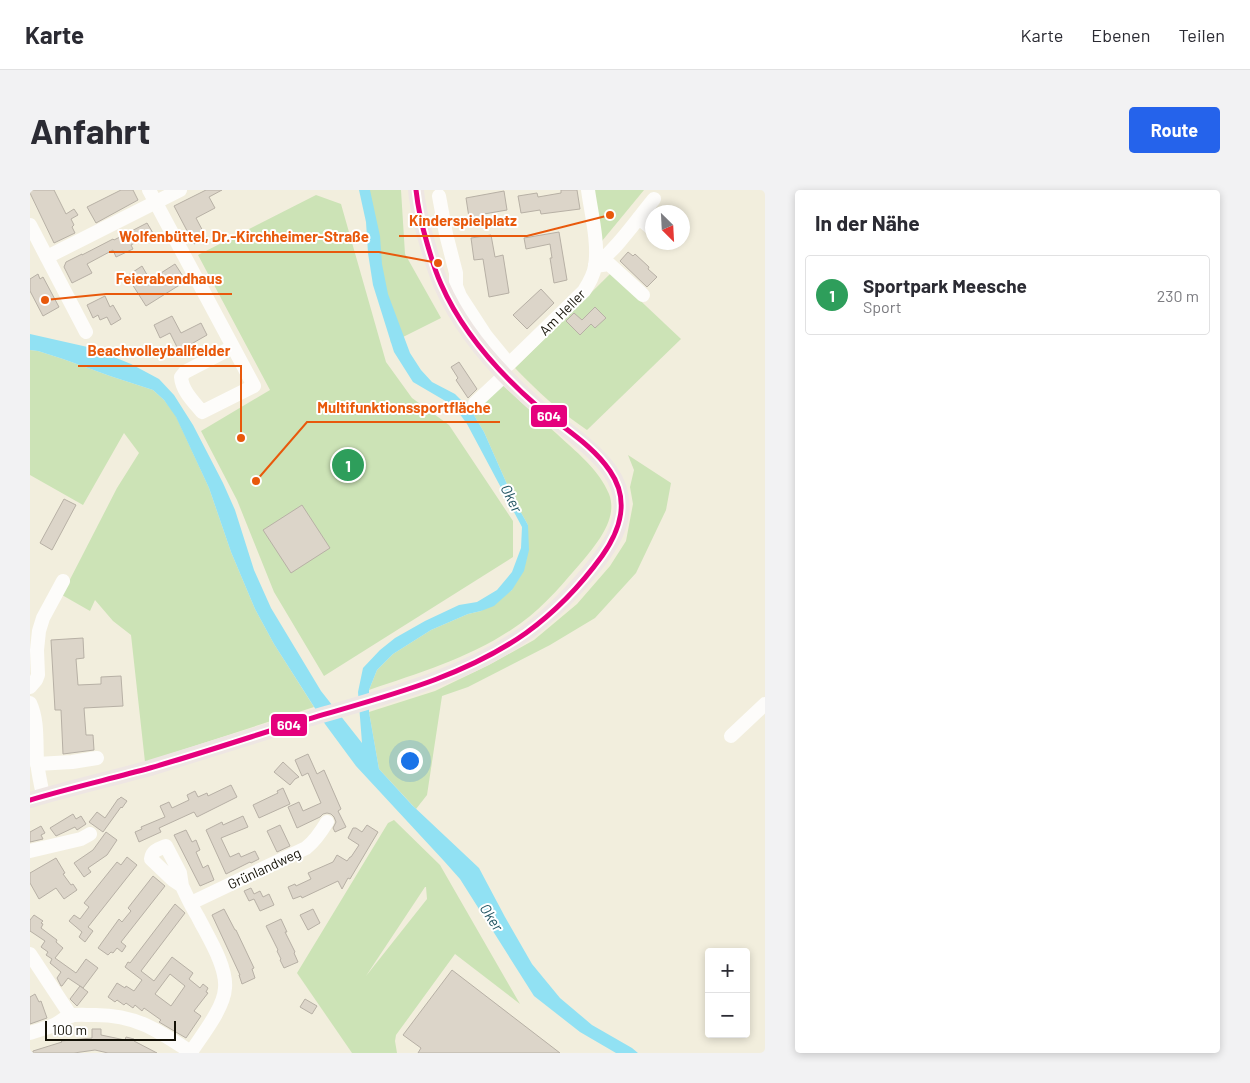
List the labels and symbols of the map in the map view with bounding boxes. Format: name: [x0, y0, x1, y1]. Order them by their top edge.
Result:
north arrow: [645, 205, 690, 250]
callout: Kinderspielplatz: [399, 206, 527, 236]
text: Kinderspielplatz: [409, 211, 517, 229]
callout: Wolfenbüttel, Dr.-Kirchheimer-Straße: [109, 222, 379, 252]
text: Wolfenbüttel, Dr.-Kirchheimer-Straße: [119, 227, 369, 245]
callout: Feierabendhaus: [106, 264, 232, 294]
text: Feierabendhaus: [116, 269, 223, 287]
street label: Am Heller: [535, 285, 589, 339]
callout: Beachvolleyballfelder: [78, 336, 241, 366]
text: Beachvolleyballfelder: [88, 341, 231, 359]
callout: Multifunktionssportfläche: [307, 392, 500, 422]
text: Multifunktionssportfläche: [317, 398, 491, 416]
line badge: 604: [530, 404, 568, 428]
text: 604: [537, 407, 561, 424]
pin: 1: [332, 446, 364, 484]
water label: Oker: [497, 481, 527, 516]
line badge: 604: [270, 713, 308, 737]
text: 604: [277, 716, 301, 733]
your location: [397, 748, 423, 774]
street label: Grünlandweg: [225, 844, 303, 892]
water label: Oker: [477, 900, 508, 935]
scale bar: [45, 1018, 176, 1041]

